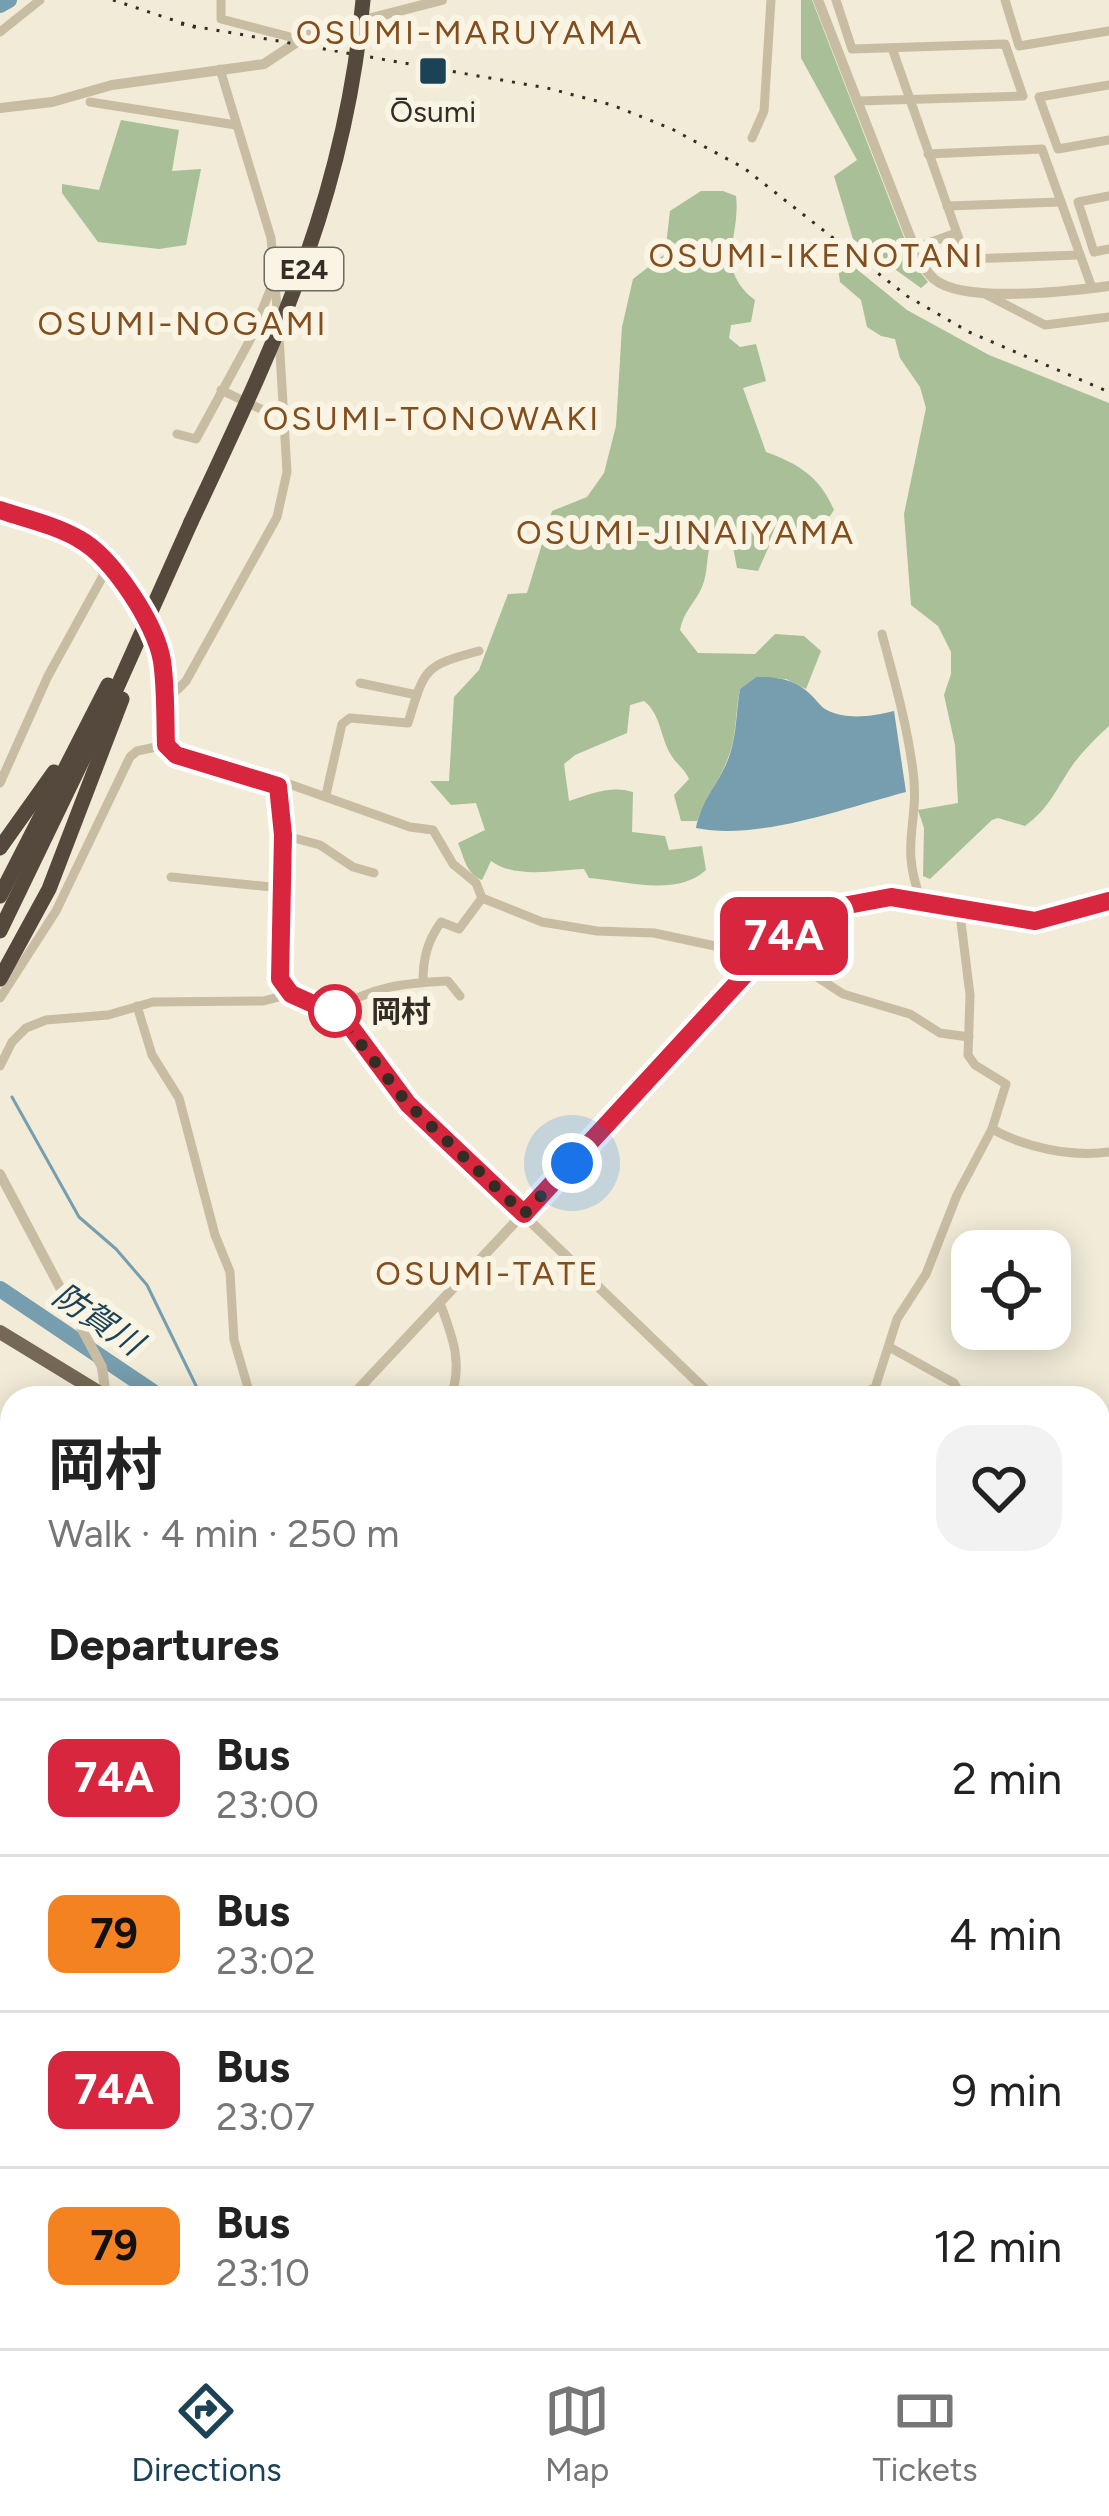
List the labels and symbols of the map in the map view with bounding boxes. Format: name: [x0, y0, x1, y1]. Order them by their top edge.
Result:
district label: OSUMI-MARUYAMA: [296, 13, 644, 52]
marker: Ōsumi: [417, 55, 449, 87]
place label: Ōsumi: [390, 93, 476, 130]
district label: OSUMI-IKENOTANI: [648, 236, 986, 275]
road number: E24: [265, 248, 343, 290]
district label: OSUMI-NOGAMI: [37, 304, 329, 343]
district label: OSUMI-TONOWAKI: [263, 399, 601, 438]
district label: OSUMI-JINAIYAMA: [516, 513, 856, 552]
line badge: 74A: [715, 897, 853, 975]
marker: 岡村: [310, 986, 360, 1036]
place label: 岡村: [371, 993, 431, 1030]
your location: [542, 1133, 602, 1193]
district label: OSUMI-TATE: [375, 1254, 601, 1293]
water label: 防賀川: [46, 1275, 152, 1365]

